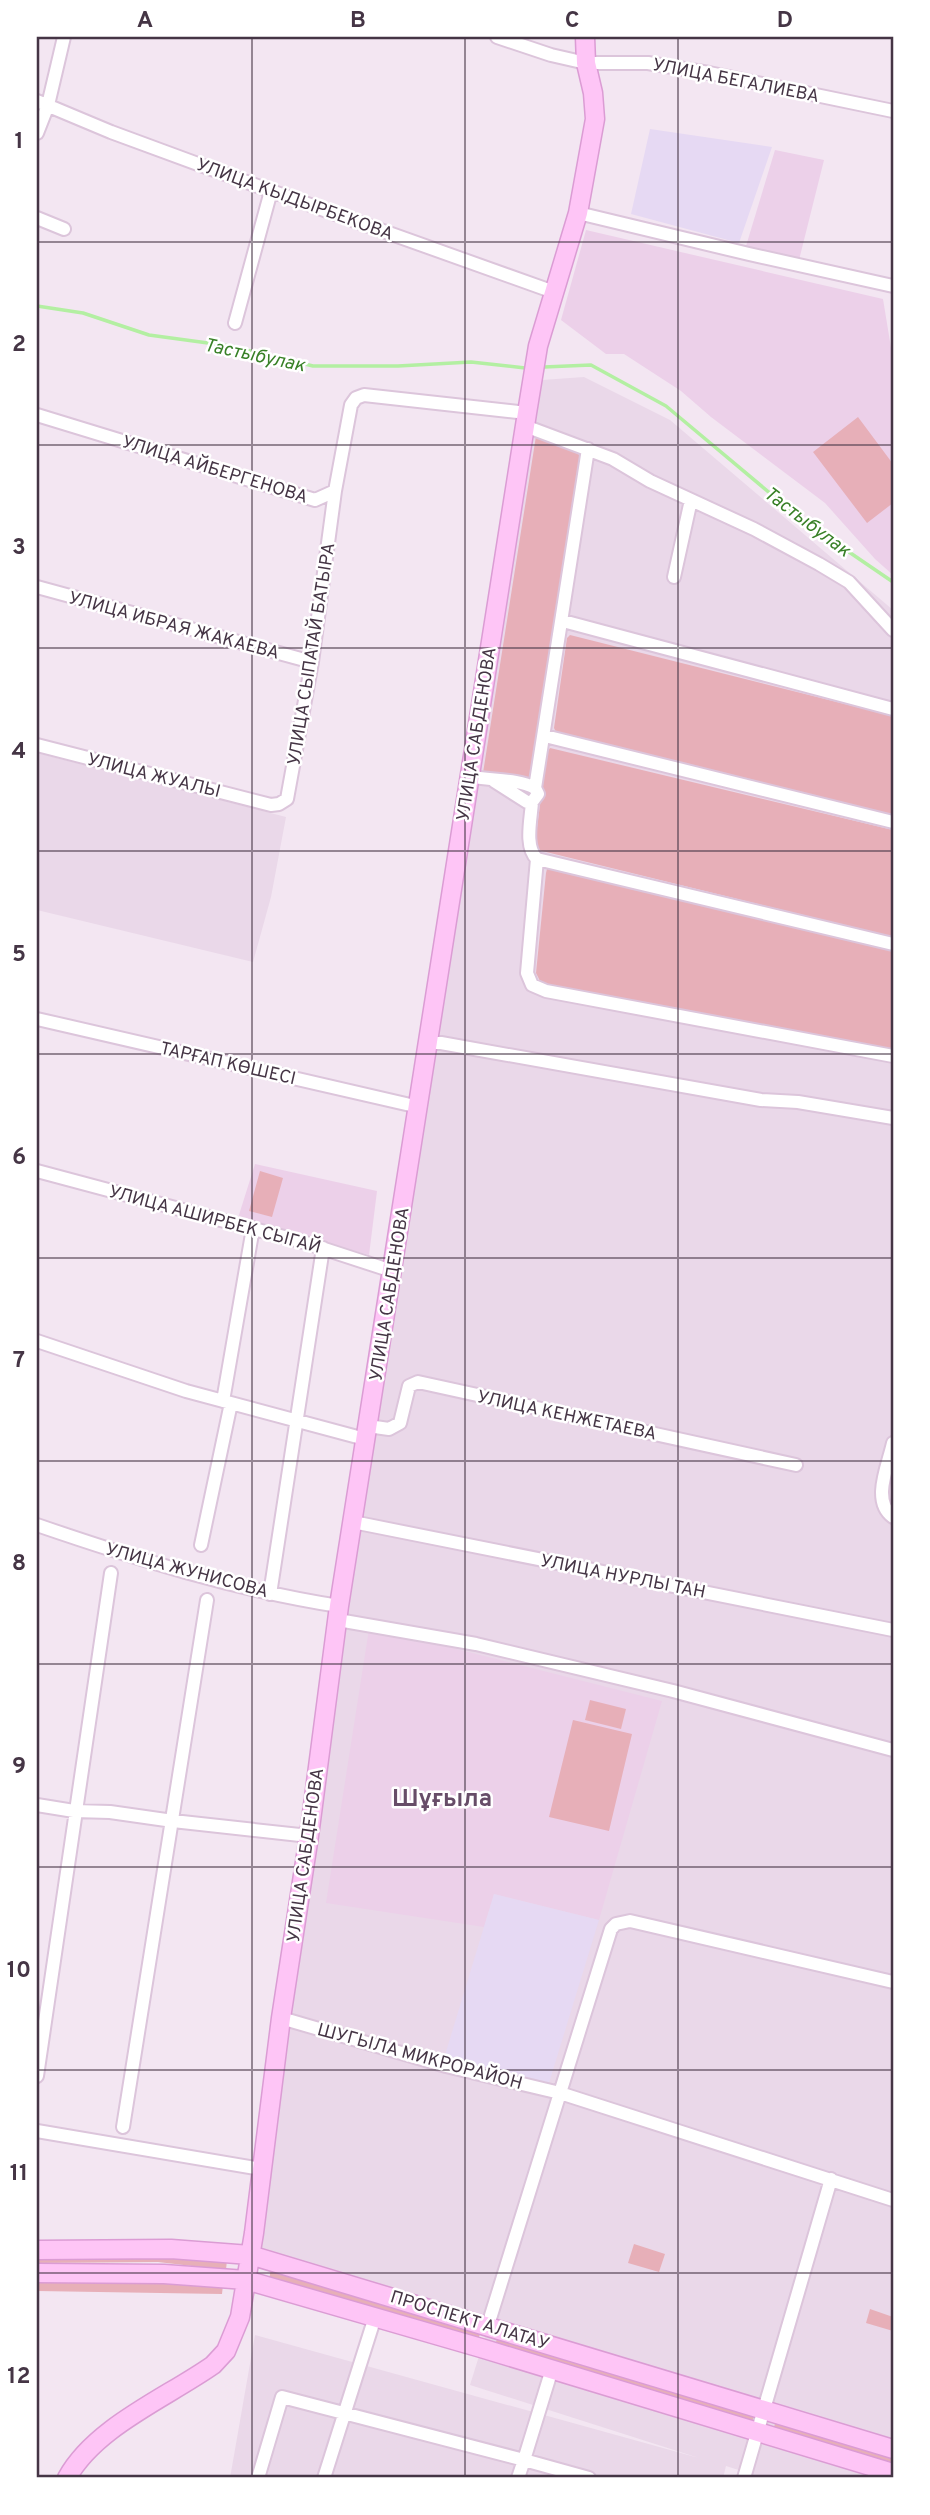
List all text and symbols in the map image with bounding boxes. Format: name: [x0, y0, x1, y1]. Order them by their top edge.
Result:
text: A: [137, 7, 153, 36]
text: B: [350, 7, 366, 36]
text: C: [565, 7, 579, 36]
text: D: [777, 7, 793, 36]
street label: УЛИЦА БЕГАЛИЕВА: [650, 54, 821, 109]
text: 1: [14, 128, 24, 157]
street label: УЛИЦА КЫДЫРБЕКОВА: [193, 154, 396, 247]
text: 2: [12, 331, 26, 360]
water label: Тастыбулак: [202, 334, 308, 379]
street label: УЛИЦА АЙБЕРГЕНОВА: [119, 429, 311, 510]
water label: Тастыбулак: [759, 482, 856, 564]
text: 3: [12, 534, 26, 563]
street label: УЛИЦА СЫПАТАЙ БАТЫРА: [282, 541, 341, 767]
street label: УЛИЦА ИБРАЯ ЖАКАЕВА: [66, 587, 282, 666]
street label: УЛИЦА САБДЕНОВА: [452, 646, 503, 823]
text: 4: [12, 738, 26, 767]
street label: УЛИЦА ЖУАЛЫ: [85, 749, 223, 804]
text: 5: [12, 941, 26, 970]
street label: ТАРҒАП КӨШЕСІ: [158, 1038, 298, 1091]
text: 6: [12, 1144, 26, 1173]
street label: УЛИЦА АШИРБЕК СЫГАЙ: [106, 1179, 324, 1260]
street label: УЛИЦА САБДЕНОВА: [365, 1206, 416, 1383]
text: 7: [13, 1347, 25, 1376]
street label: УЛИЦА КЕНЖЕТАЕВА: [475, 1386, 659, 1447]
street label: УЛИЦА ЖУНИСОВА: [103, 1539, 271, 1604]
text: 8: [12, 1550, 26, 1579]
street label: УЛИЦА НУРЛЫ ТАН: [538, 1550, 707, 1605]
text: 9: [12, 1753, 26, 1782]
street label: УЛИЦА САБДЕНОВА: [283, 1767, 330, 1944]
district label: Шұғыла: [392, 1785, 492, 1815]
text: 10: [7, 1957, 31, 1986]
street label: ШУГЫЛА МИКРОРАЙОН: [314, 2017, 525, 2096]
text: 11: [10, 2160, 28, 2189]
street label: ПРОСПЕКТ АЛАТАУ: [387, 2286, 552, 2357]
text: 12: [7, 2363, 31, 2392]

